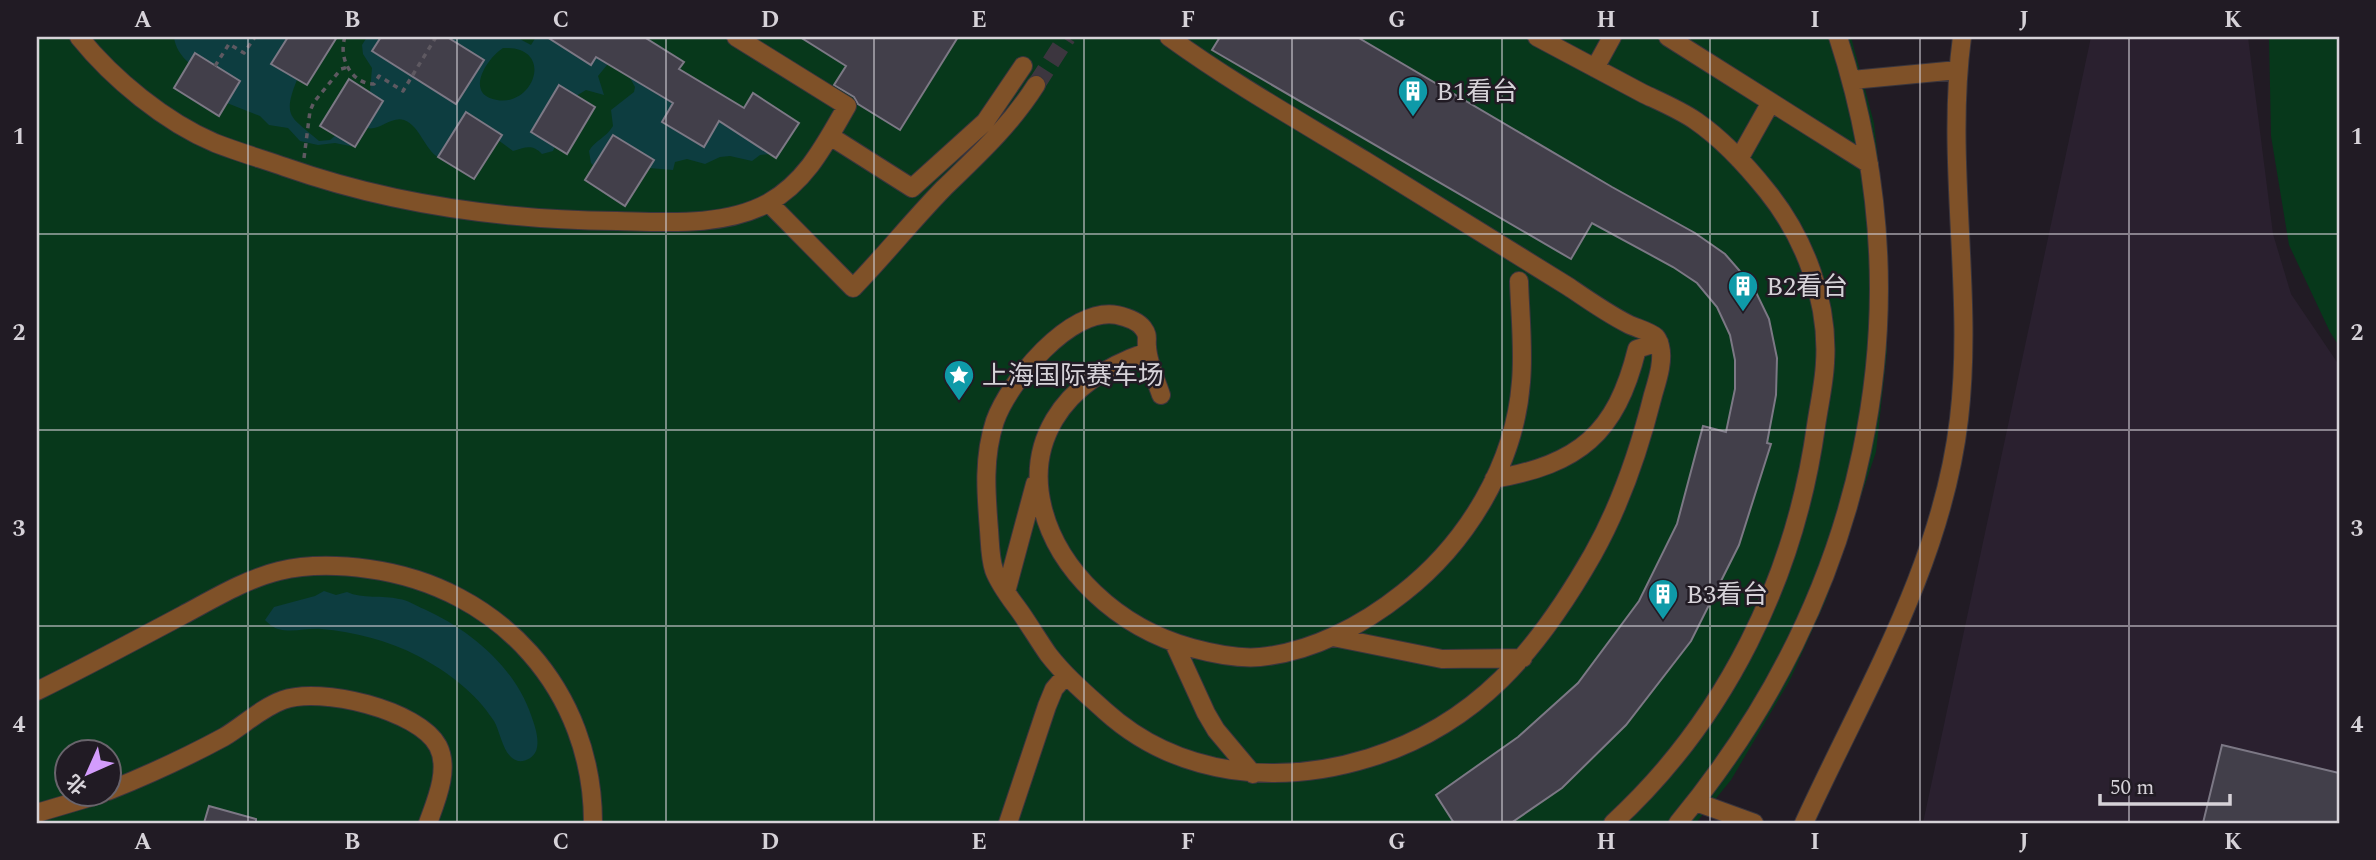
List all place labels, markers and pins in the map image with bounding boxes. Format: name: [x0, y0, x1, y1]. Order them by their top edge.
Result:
place label: B1看台: [1436, 72, 1518, 112]
building icon: B1看台: [1396, 74, 1430, 118]
place label: B2看台: [1766, 267, 1848, 307]
building icon: B2看台: [1726, 269, 1760, 313]
place label: 上海国际赛车场: [982, 356, 1164, 396]
place icon: 上海国际赛车场: [942, 358, 976, 402]
place label: B3看台: [1686, 575, 1768, 615]
building icon: B3看台: [1646, 577, 1680, 621]

